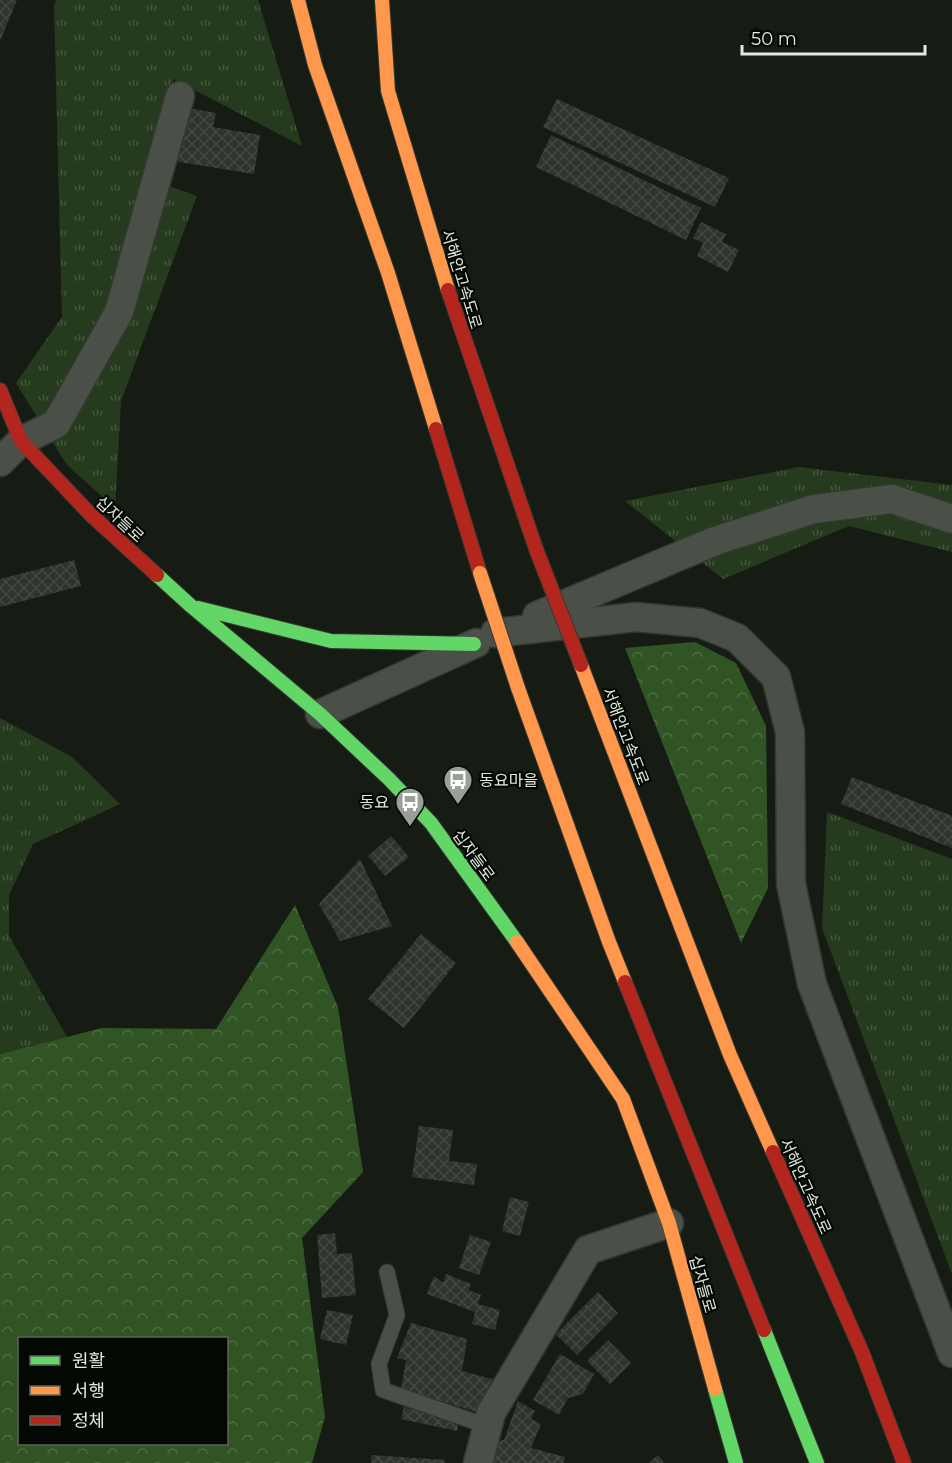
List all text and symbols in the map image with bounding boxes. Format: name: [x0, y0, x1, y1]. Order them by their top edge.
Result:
scale bar: [742, 18, 925, 56]
text: 50 m: [751, 28, 797, 50]
street label: 서해안고속도로: [437, 227, 486, 331]
street label: 십자들로: [92, 492, 148, 547]
street label: 서해안고속도로: [598, 685, 653, 788]
bus stop icon: 동요마을: [442, 764, 474, 806]
place label: 동요마을: [479, 771, 538, 790]
bus stop icon: 동요: [394, 786, 426, 828]
place label: 동요: [360, 793, 389, 812]
street label: 십자들로: [449, 826, 499, 885]
street label: 서해안고속도로: [776, 1135, 835, 1237]
street label: 십자들로: [685, 1253, 720, 1315]
legend: [18, 1337, 228, 1445]
text: 원활: [72, 1350, 105, 1372]
text: 서행: [72, 1380, 105, 1402]
text: 정체: [72, 1410, 105, 1432]

